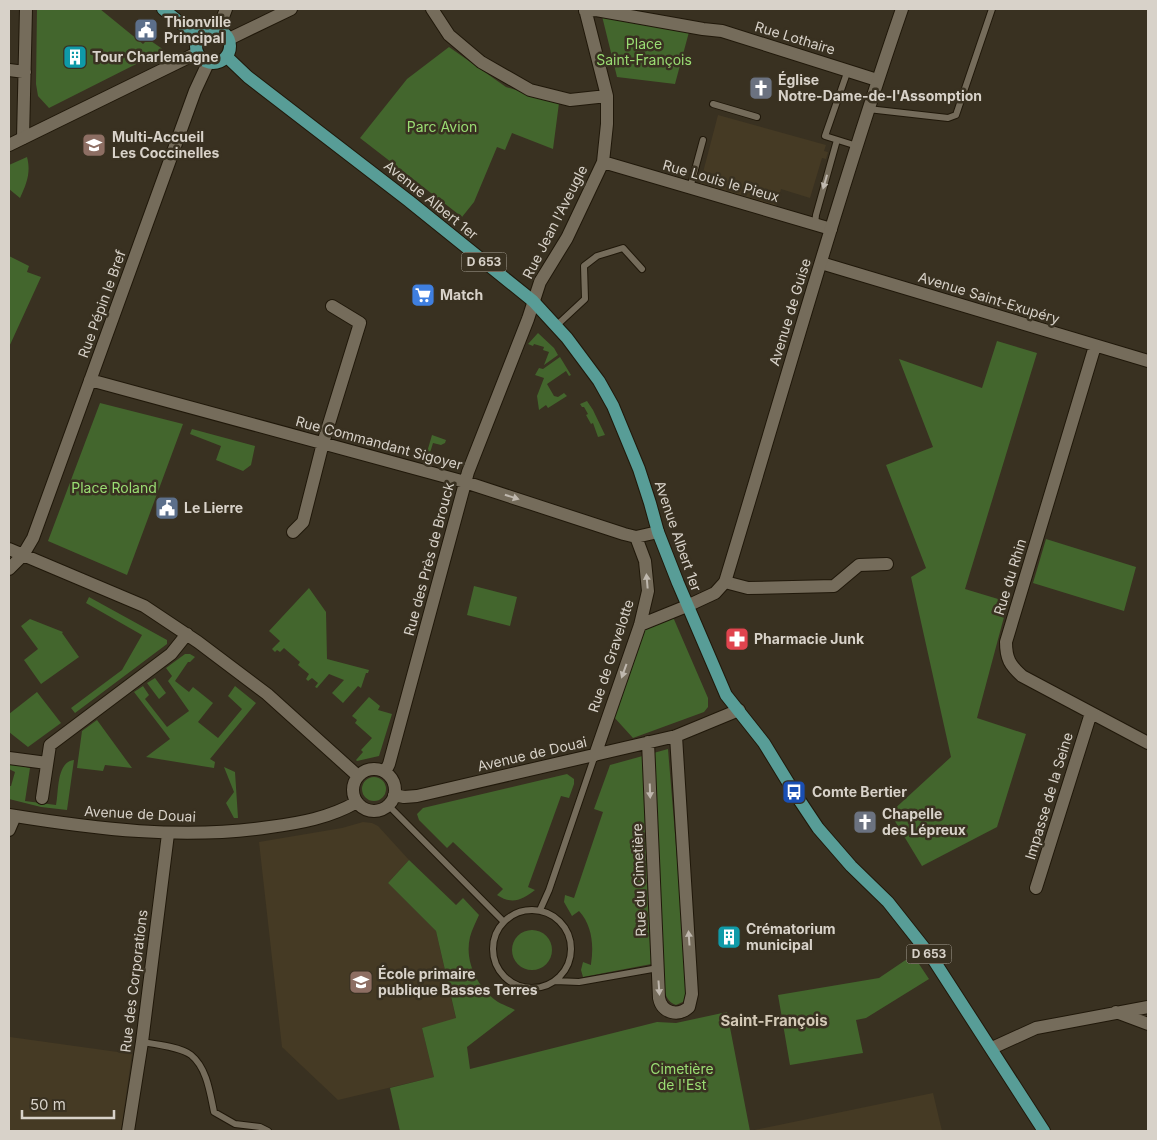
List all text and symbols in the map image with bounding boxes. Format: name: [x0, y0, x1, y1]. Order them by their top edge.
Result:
place label: Thionville Principal: [164, 13, 231, 46]
public building icon: Thionville Principal: [133, 17, 159, 43]
street label: Rue Lothaire: [753, 17, 837, 58]
park label: Place Saint-François: [596, 35, 692, 68]
building icon: Tour Charlemagne: [62, 44, 88, 70]
place label: Tour Charlemagne: [92, 48, 219, 65]
place label: Église Notre-Dame-de-l'Assomption: [778, 70, 982, 104]
church icon: Église Notre-Dame-de-l'Assomption: [748, 75, 774, 101]
park label: Parc Avion: [407, 118, 477, 135]
place label: Multi-Accueil Les Coccinelles: [112, 128, 220, 161]
school or university icon: Multi-Accueil Les Coccinelles: [81, 132, 107, 158]
street label: Avenue Albert 1er: [381, 156, 482, 243]
street label: Rue Louis le Pieux: [661, 156, 782, 205]
street label: Rue Jean l'Aveugle: [519, 162, 591, 281]
one-way arrow: [821, 175, 829, 190]
street label: Rue Pépin le Bref: [74, 248, 129, 360]
road number: D 653: [462, 252, 506, 272]
street label: Avenue de Guise: [765, 256, 814, 368]
street label: Avenue Saint-Exupéry: [916, 268, 1062, 327]
supermarket icon: Match: [410, 282, 436, 308]
place label: Match: [440, 286, 483, 303]
street label: Rue Commandant Sigoyer: [294, 412, 464, 473]
street label: Avenue Albert 1er: [652, 478, 705, 593]
park label: Place Roland: [71, 479, 157, 496]
street label: Rue des Près de Brouck: [400, 480, 457, 637]
one-way arrow: [504, 494, 519, 501]
public building icon: Le Lierre: [154, 495, 180, 521]
place label: Le Lierre: [184, 499, 243, 516]
street label: Rue du Rhin: [990, 537, 1029, 617]
one-way arrow: [643, 572, 651, 588]
street label: Rue de Gravelotte: [584, 597, 637, 715]
pharmacy icon: Pharmacie Junk: [724, 626, 750, 652]
place label: Pharmacie Junk: [754, 630, 865, 647]
one-way arrow: [620, 664, 627, 679]
street label: Impasse de la Seine: [1021, 730, 1076, 862]
street label: Avenue de Douai: [475, 733, 588, 774]
bus stop icon: Comte Bertier: [781, 779, 807, 805]
one-way arrow: [646, 783, 654, 799]
place label: Comte Bertier: [812, 783, 907, 800]
street label: Avenue de Douai: [84, 802, 196, 825]
place label: Chapelle des Lépreux: [882, 805, 966, 838]
church icon: Chapelle des Lépreux: [852, 809, 878, 835]
street label: Rue du Cimetière: [628, 823, 649, 937]
street label: Rue des Corporations: [116, 909, 151, 1053]
place label: Crématorium municipal: [746, 920, 836, 953]
building icon: Crématorium municipal: [716, 924, 742, 950]
one-way arrow: [684, 930, 692, 946]
road number: D 653: [906, 944, 952, 964]
place label: École primaire publique Basses Terres: [378, 964, 538, 998]
school or university icon: École primaire publique Basses Terres: [348, 969, 374, 995]
one-way arrow: [655, 981, 663, 997]
district label: Saint-François: [720, 1011, 828, 1030]
park label: Cimetière de l'Est: [650, 1060, 714, 1093]
scale bar: [22, 1088, 115, 1120]
text: 50 m: [30, 1095, 66, 1114]

